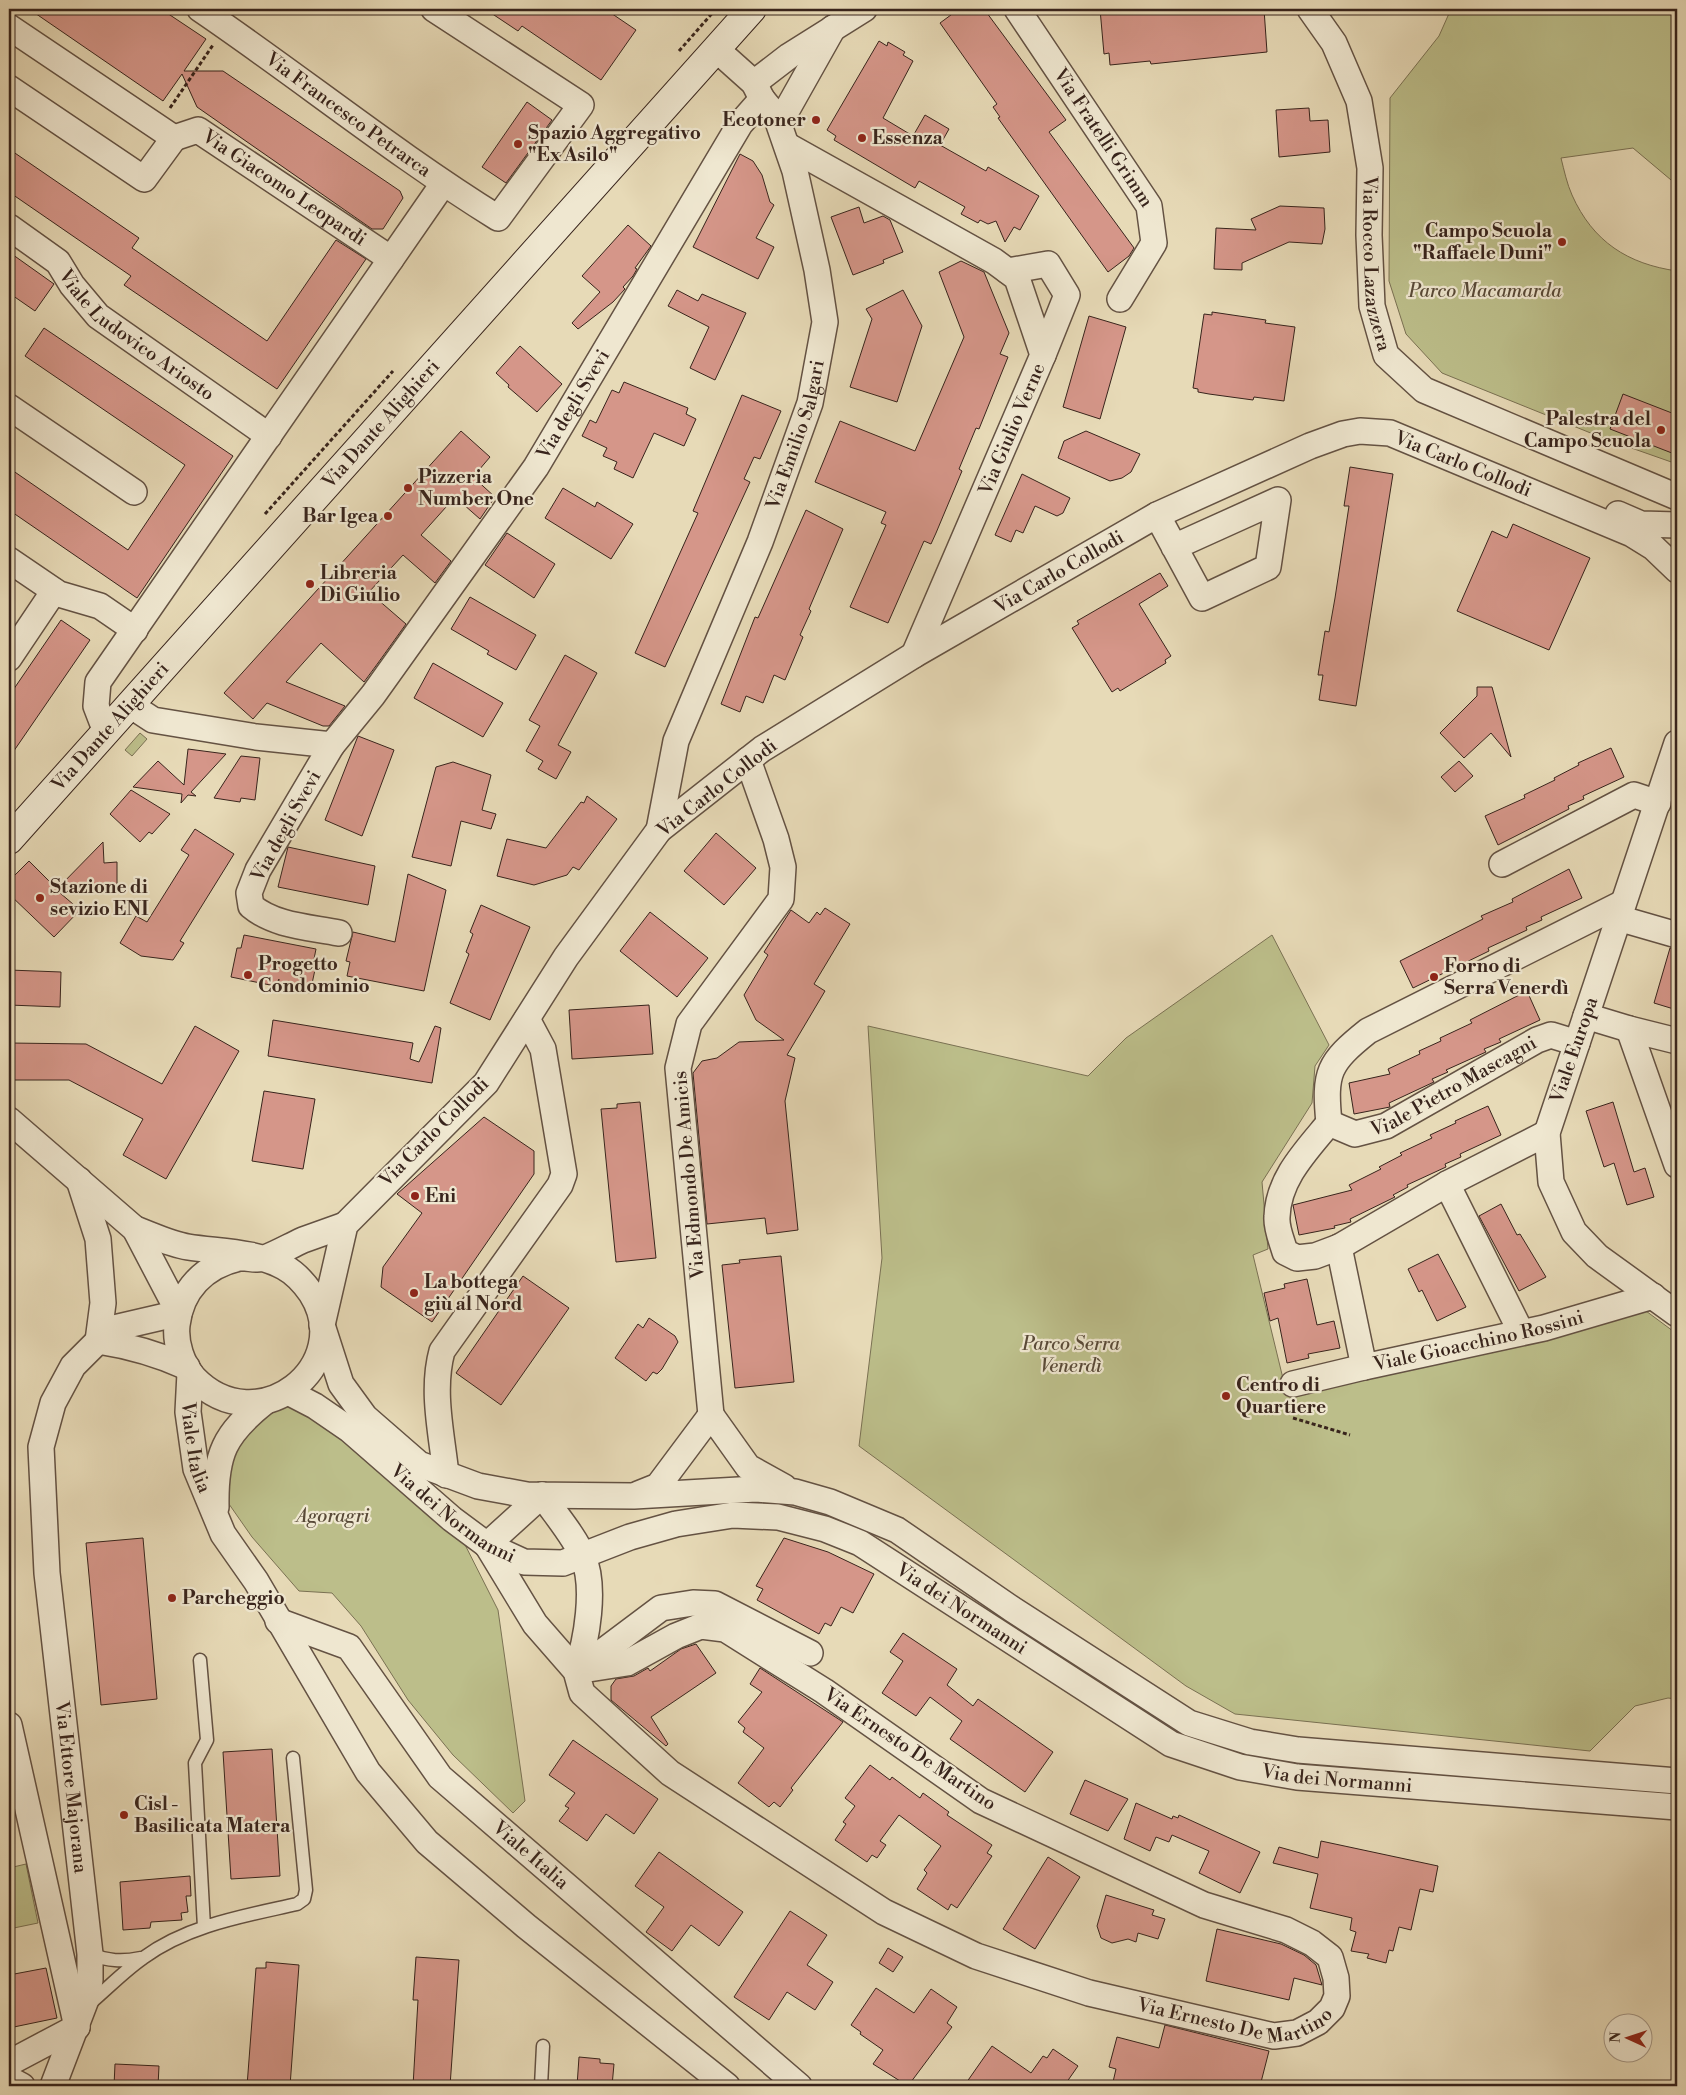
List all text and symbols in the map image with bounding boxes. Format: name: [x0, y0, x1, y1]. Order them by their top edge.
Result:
street label: Via Francesco Petrarca: [260, 46, 436, 183]
street label: Via Fratelli Grimm: [1048, 63, 1159, 212]
place label: Ecotoner: [722, 108, 806, 132]
marker: Ecotoner: [810, 114, 822, 126]
place label: Spazio Aggregativo "Ex Asilo": [528, 121, 701, 167]
street label: Via Giacomo Leopardi: [197, 124, 371, 251]
place label: Essenza: [872, 126, 943, 150]
marker: Essenza: [856, 132, 868, 144]
marker: Spazio Aggregativo "Ex Asilo": [512, 138, 524, 150]
street label: Via Rocco Lazazzera: [1357, 175, 1396, 354]
place label: Campo Scuola "Raffaele Duni": [1413, 219, 1553, 265]
marker: Campo Scuola "Raffaele Duni": [1556, 236, 1568, 248]
street label: Viale Ludovico Ariosto: [53, 264, 219, 406]
park label: Parco Macamarda: [1408, 279, 1562, 303]
street label: Via degli Svevi: [531, 345, 615, 464]
street label: Via Dante Alighieri: [316, 355, 445, 494]
street label: Via Emilio Salgari: [760, 358, 830, 513]
street label: Via Giulio Verne: [973, 359, 1051, 499]
place label: Palestra del Campo Scuola: [1524, 407, 1652, 453]
marker: Palestra del Campo Scuola: [1655, 424, 1667, 436]
street label: Via Carlo Collodi: [1390, 425, 1535, 502]
place label: Pizzeria Number One: [418, 465, 534, 511]
marker: Pizzeria Number One: [402, 482, 414, 494]
place label: Bar Igea: [302, 504, 379, 528]
marker: Bar Igea: [382, 510, 394, 522]
street label: Via Carlo Collodi: [989, 525, 1128, 619]
place label: Libreria Di Giulio: [320, 561, 400, 607]
marker: Libreria Di Giulio: [304, 578, 316, 590]
street label: Via Dante Alighieri: [46, 657, 174, 797]
street label: Via Carlo Collodi: [651, 734, 782, 843]
street label: Via degli Svevi: [245, 766, 326, 887]
place label: Stazione di sevizio ENI: [50, 875, 149, 921]
marker: Stazione di sevizio ENI: [34, 892, 46, 904]
place label: Progetto Condominio: [258, 952, 370, 998]
place label: Forno di Serra Venerdì: [1444, 954, 1569, 1000]
marker: Progetto Condominio: [242, 969, 254, 981]
marker: Forno di Serra Venerdì: [1428, 971, 1440, 983]
street label: Viale Europa: [1544, 993, 1603, 1107]
street label: Viale Pietro Mascagni: [1367, 1031, 1541, 1142]
street label: Via Edmondo De Amicis: [668, 1070, 710, 1281]
street label: Via Carlo Collodi: [373, 1072, 494, 1193]
place label: Eni: [425, 1184, 456, 1208]
marker: Eni: [409, 1190, 421, 1202]
place label: La bottega giù al Nord: [424, 1270, 522, 1316]
marker: La bottega giù al Nord: [408, 1287, 420, 1299]
street label: Viale Gioacchino Rossini: [1370, 1305, 1586, 1377]
park label: Parco Serra Venerdì: [1021, 1332, 1120, 1378]
place label: Centro di Quartiere: [1236, 1373, 1326, 1419]
marker: Centro di Quartiere: [1220, 1390, 1232, 1402]
street label: Viale Italia: [176, 1400, 217, 1497]
street label: Via dei Normanni: [385, 1458, 519, 1568]
park label: Agoragri: [294, 1504, 370, 1528]
street label: Via dei Normanni: [891, 1557, 1032, 1660]
place label: Parcheggio: [182, 1586, 285, 1610]
marker: Parcheggio: [166, 1592, 178, 1604]
street label: Via Ernesto De Martino: [818, 1682, 1001, 1816]
street label: Via Ettore Majorana: [49, 1699, 93, 1875]
street label: Via dei Normanni: [1259, 1759, 1413, 1798]
place label: Cisl - Basilicata Matera: [134, 1792, 291, 1838]
marker: Cisl - Basilicata Matera: [118, 1809, 130, 1821]
street label: Viale Italia: [487, 1815, 574, 1895]
street label: Via Ernesto De Martino: [1130, 1991, 1332, 2013]
text: Via Ernesto De Martino: [1134, 1992, 1338, 2049]
north arrow: [1604, 2012, 1654, 2062]
text: N: [1607, 2031, 1625, 2043]

